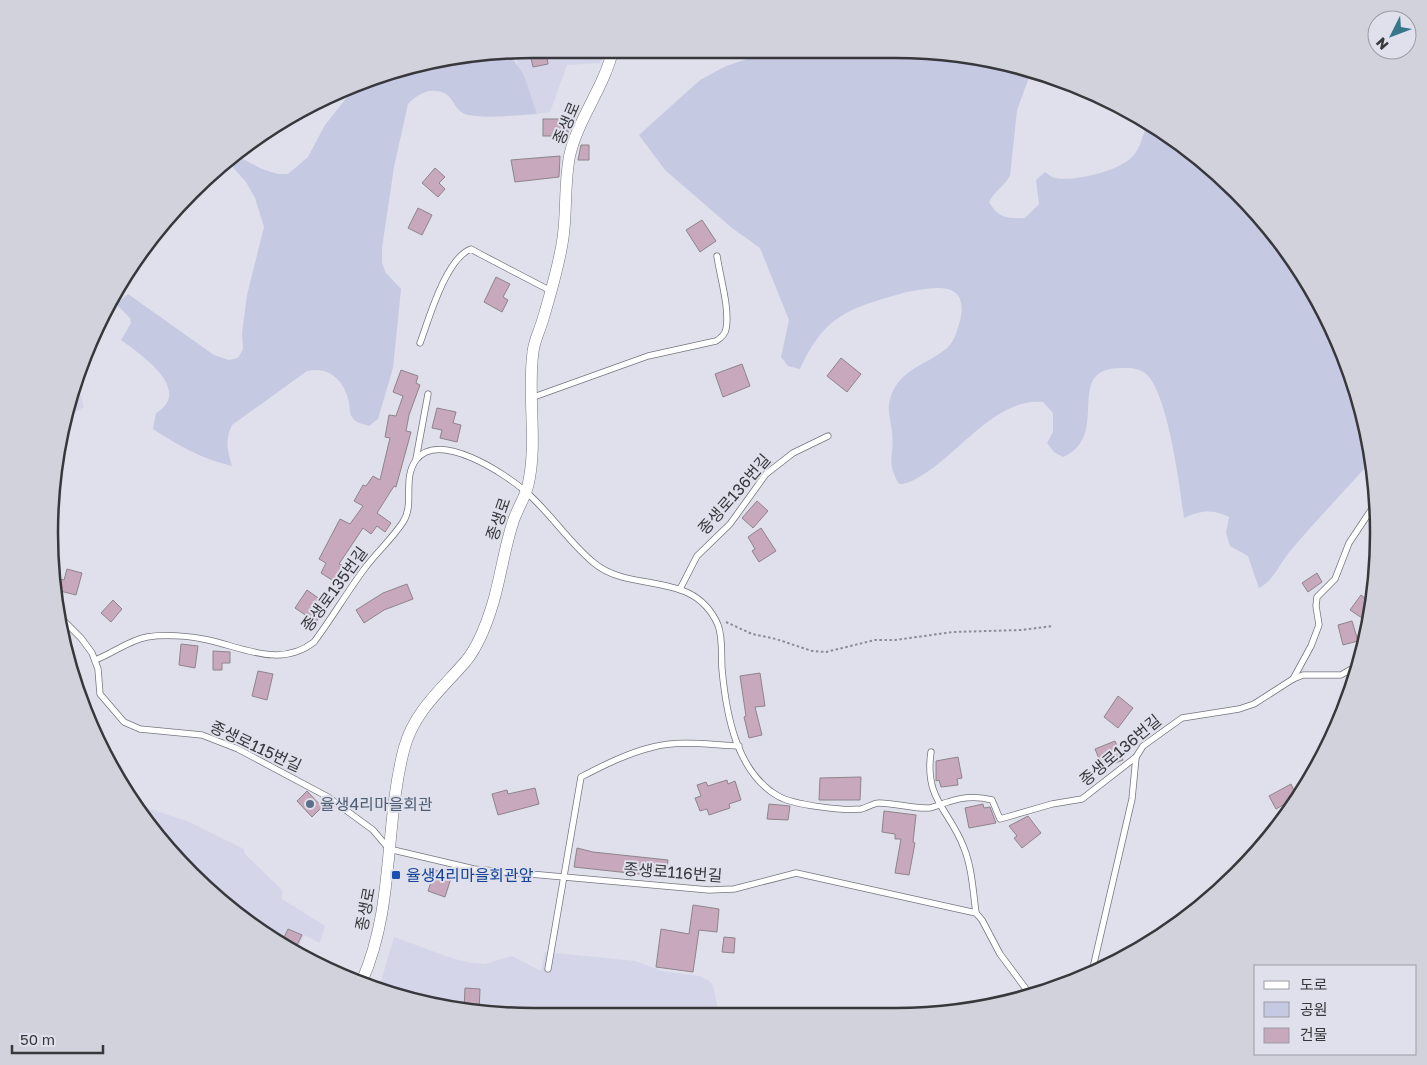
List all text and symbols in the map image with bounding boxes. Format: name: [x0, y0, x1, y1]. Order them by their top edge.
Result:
north arrow: [1367, 10, 1417, 60]
text: N: [1372, 34, 1392, 54]
street label: 종생로: [548, 99, 584, 147]
street label: 종생로136번길: [694, 450, 774, 538]
street label: 종생로: [481, 495, 515, 543]
street label: 종생로135번길: [297, 543, 371, 635]
street label: 종생로136번길: [1075, 710, 1165, 790]
street label: 종생로115번길: [207, 716, 305, 776]
place label: 율생4리마을회관: [320, 794, 433, 814]
marker: 율생4리마을회관: [304, 798, 316, 810]
street label: 종생로116번길: [623, 859, 723, 885]
place label: 율생4리마을회관앞: [406, 865, 534, 885]
marker: 율생4리마을회관앞: [390, 869, 402, 881]
street label: 종생로: [351, 885, 379, 933]
legend: [1254, 965, 1417, 1055]
text: 도로: [1300, 975, 1328, 993]
text: 공원: [1300, 1000, 1328, 1018]
scale bar: [12, 1022, 104, 1054]
text: 건물: [1300, 1025, 1328, 1043]
text: 50 m: [20, 1030, 55, 1048]

